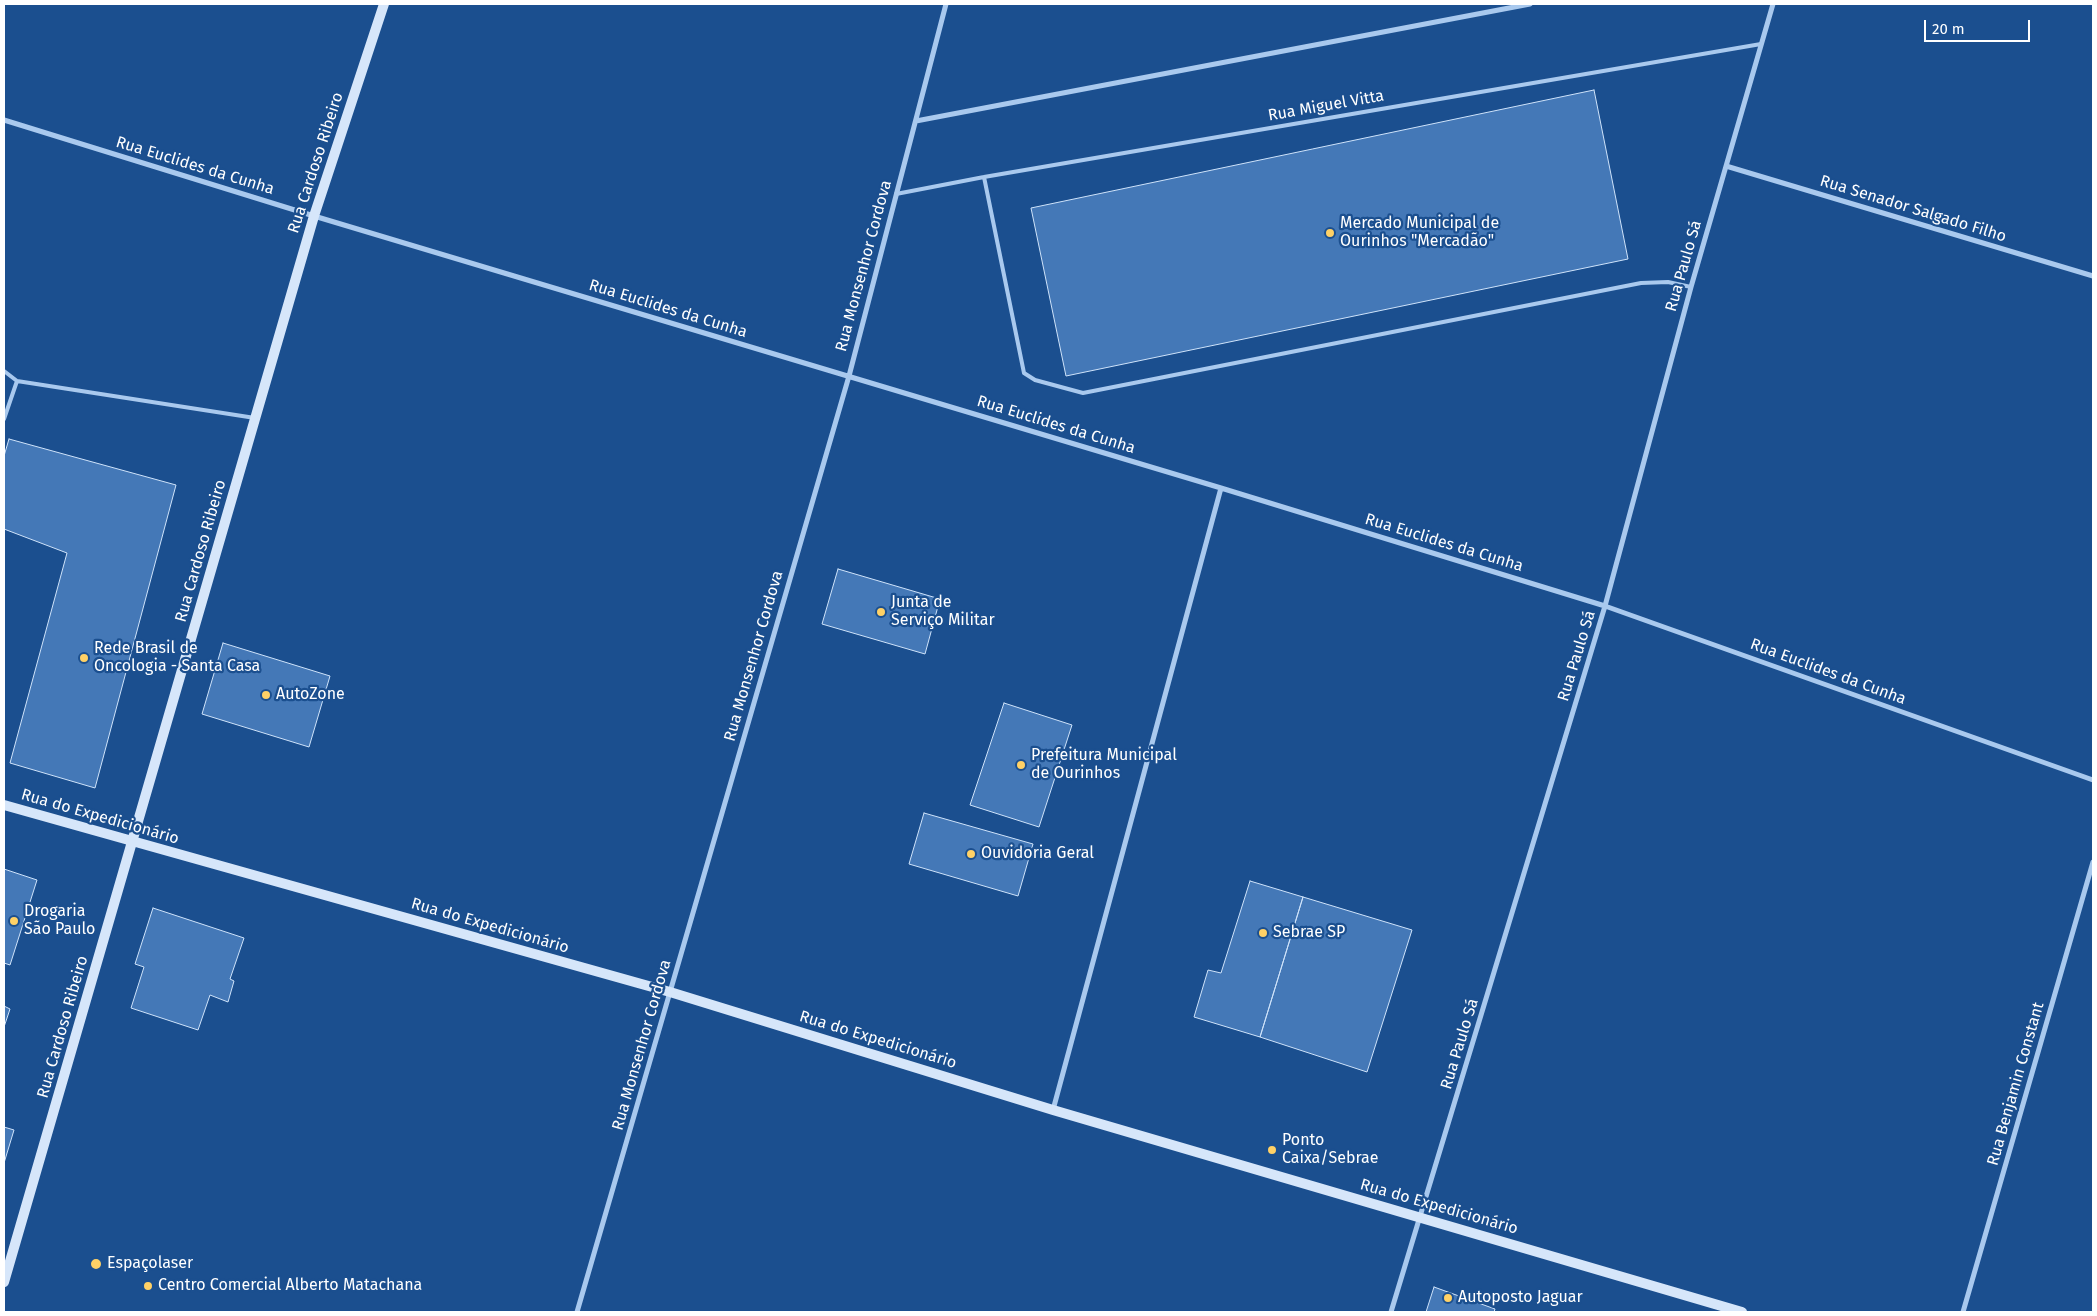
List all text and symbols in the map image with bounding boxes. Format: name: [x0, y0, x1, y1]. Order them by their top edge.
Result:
scale bar: [1927, 10, 2033, 42]
text: 20 m: [1932, 20, 1965, 38]
street label: Rua Miguel Vitta: [1266, 86, 1386, 126]
street label: Rua Cardoso Ribeiro: [284, 90, 348, 236]
street label: Rua Euclides da Cunha: [114, 133, 276, 199]
street label: Rua Senador Salgado Filho: [1818, 171, 2008, 247]
street label: Rua Monsenhor Cordova: [832, 178, 896, 354]
place label: Mercado Municipal de Ourinhos "Mercadão": [1340, 214, 1499, 252]
street label: Rua Paulo Sá: [1662, 218, 1706, 314]
marker: Mercado Municipal de Ourinhos "Mercadão": [1324, 227, 1336, 239]
street label: Rua Euclides da Cunha: [587, 276, 749, 342]
street label: Rua Euclides da Cunha: [975, 392, 1137, 458]
street label: Rua Cardoso Ribeiro: [172, 478, 230, 624]
street label: Rua Euclides da Cunha: [1363, 510, 1525, 576]
street label: Rua Monsenhor Cordova: [720, 568, 788, 744]
place label: Junta de Serviço Militar: [891, 593, 995, 631]
marker: Junta de Serviço Militar: [875, 606, 887, 618]
street label: Rua Paulo Sá: [1554, 608, 1600, 704]
street label: Rua Euclides da Cunha: [1747, 635, 1909, 709]
place label: Rede Brasil de Oncologia - Santa Casa: [94, 639, 260, 677]
marker: Rede Brasil de Oncologia - Santa Casa: [78, 652, 90, 664]
place label: AutoZone: [276, 685, 345, 705]
marker: AutoZone: [260, 689, 272, 701]
place label: Prefeitura Municipal de Ourinhos: [1031, 746, 1177, 784]
marker: Prefeitura Municipal de Ourinhos: [1015, 759, 1027, 771]
street label: Rua do Expedicionário: [19, 785, 181, 849]
place label: Ouvidoria Geral: [981, 844, 1094, 864]
marker: Ouvidoria Geral: [965, 848, 977, 860]
street label: Rua do Expedicionário: [409, 894, 571, 958]
place label: Drogaria São Paulo: [24, 902, 95, 940]
marker: Drogaria São Paulo: [8, 915, 20, 927]
place label: Sebrae SP: [1273, 923, 1345, 943]
marker: Sebrae SP: [1257, 927, 1269, 939]
street label: Rua Cardoso Ribeiro: [34, 954, 92, 1100]
street label: Rua Monsenhor Cordova: [608, 957, 676, 1133]
street label: Rua Paulo Sá: [1437, 996, 1483, 1092]
street label: Rua Benjamin Constant: [1983, 1000, 2049, 1168]
street label: Rua do Expedicionário: [797, 1007, 959, 1073]
place label: Ponto Caixa/Sebrae: [1282, 1131, 1379, 1169]
marker: Ponto Caixa/Sebrae: [1266, 1144, 1278, 1156]
street label: Rua do Expedicionário: [1358, 1175, 1520, 1239]
place label: Espaçolaser: [107, 1254, 193, 1274]
marker: Espaçolaser: [89, 1257, 103, 1271]
place label: Centro Comercial Alberto Matachana: [158, 1276, 422, 1296]
marker: Centro Comercial Alberto Matachana: [142, 1280, 154, 1292]
place label: Autoposto Jaguar: [1458, 1288, 1583, 1308]
marker: Autoposto Jaguar: [1442, 1292, 1454, 1304]

